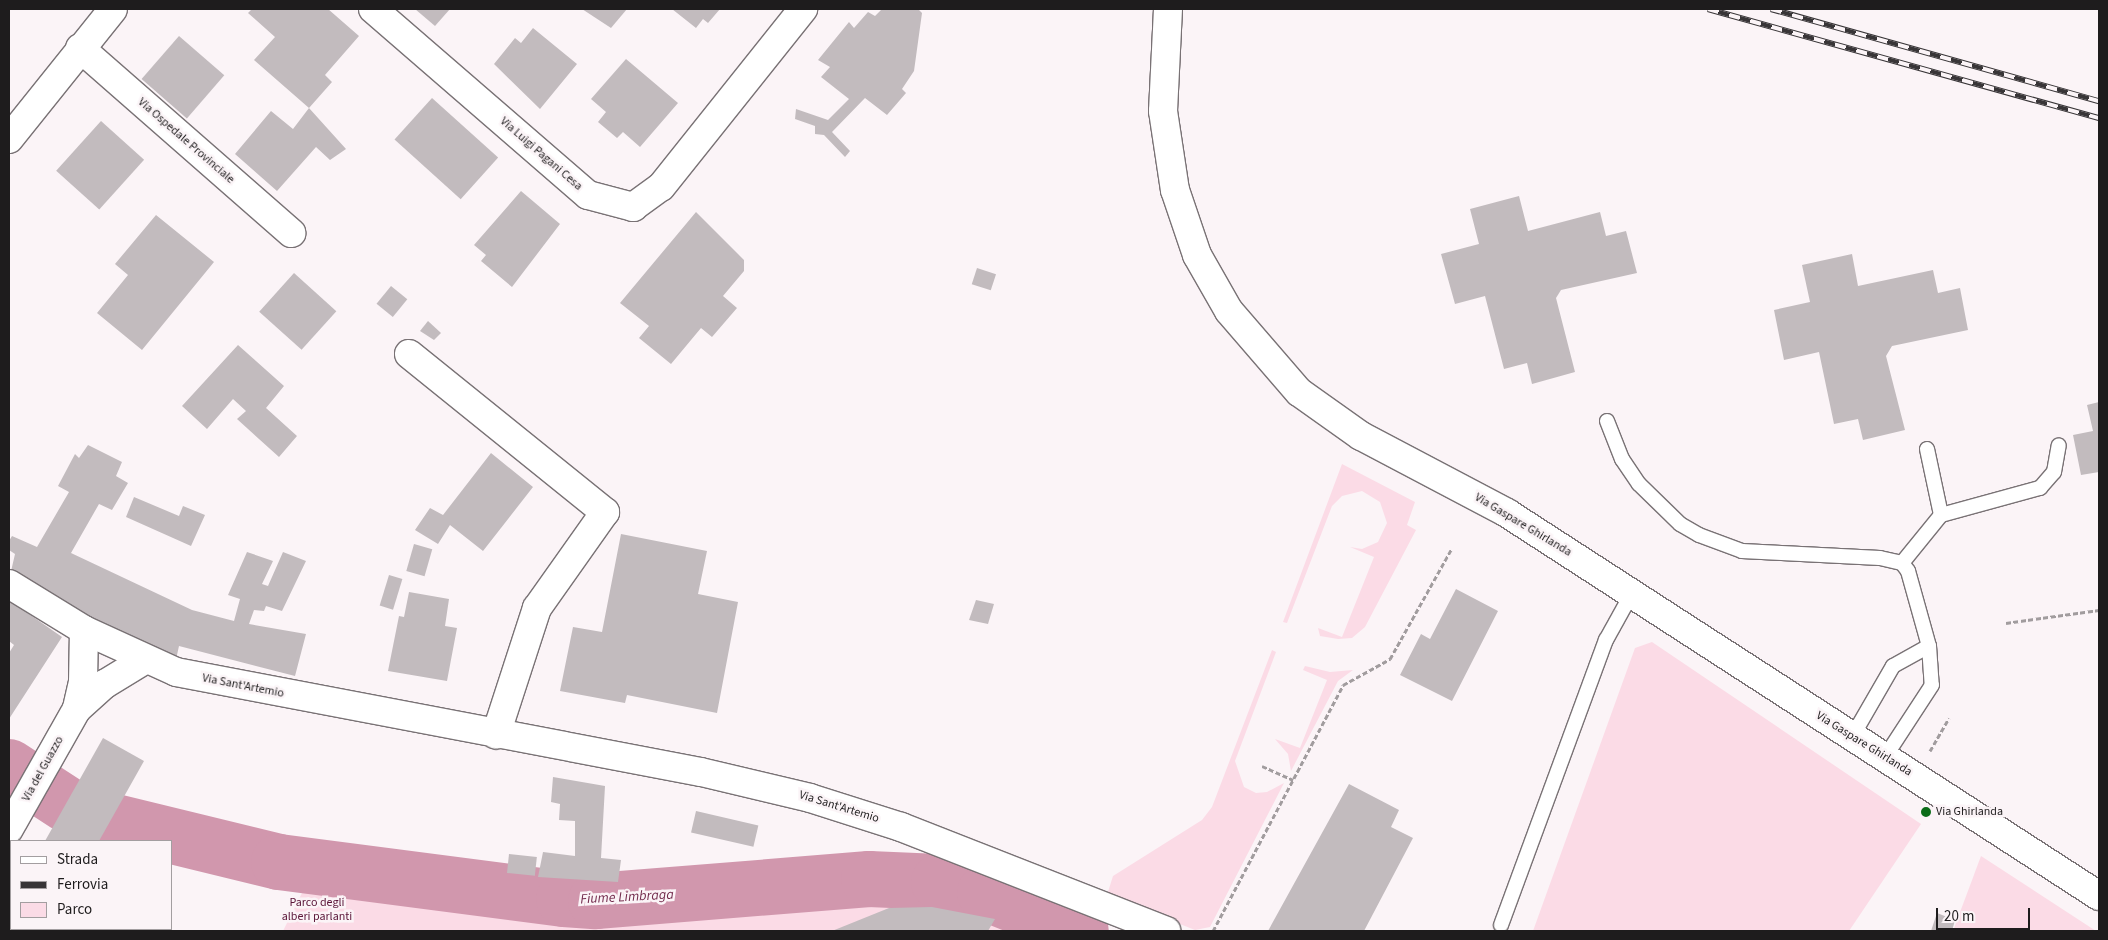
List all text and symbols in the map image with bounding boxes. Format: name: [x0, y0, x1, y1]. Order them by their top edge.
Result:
street label: Via Ospedale Provinciale: [135, 95, 237, 187]
street label: Via Luigi Pagani Cesa: [497, 114, 585, 194]
street label: Via Gaspare Ghirlanda: [1472, 490, 1574, 560]
street label: Via Sant'Artemio: [201, 671, 285, 701]
street label: Via Gaspare Ghirlanda: [1813, 709, 1915, 779]
street label: Via del Guazzo: [19, 734, 67, 804]
street label: Via Sant'Artemio: [797, 788, 881, 826]
place label: Via Ghirlanda: [1936, 805, 2003, 819]
marker: Via Ghirlanda: [1920, 806, 1932, 818]
legend: [10, 840, 172, 930]
text: Strada: [57, 849, 98, 870]
text: Ferrovia: [57, 874, 108, 895]
water label: Fiume Limbraga: [580, 886, 674, 908]
park label: Parco degli alberi parlanti: [282, 896, 352, 924]
scale bar: [1938, 898, 2032, 930]
text: Parco: [57, 899, 92, 920]
text: 20 m: [1944, 906, 1974, 927]

